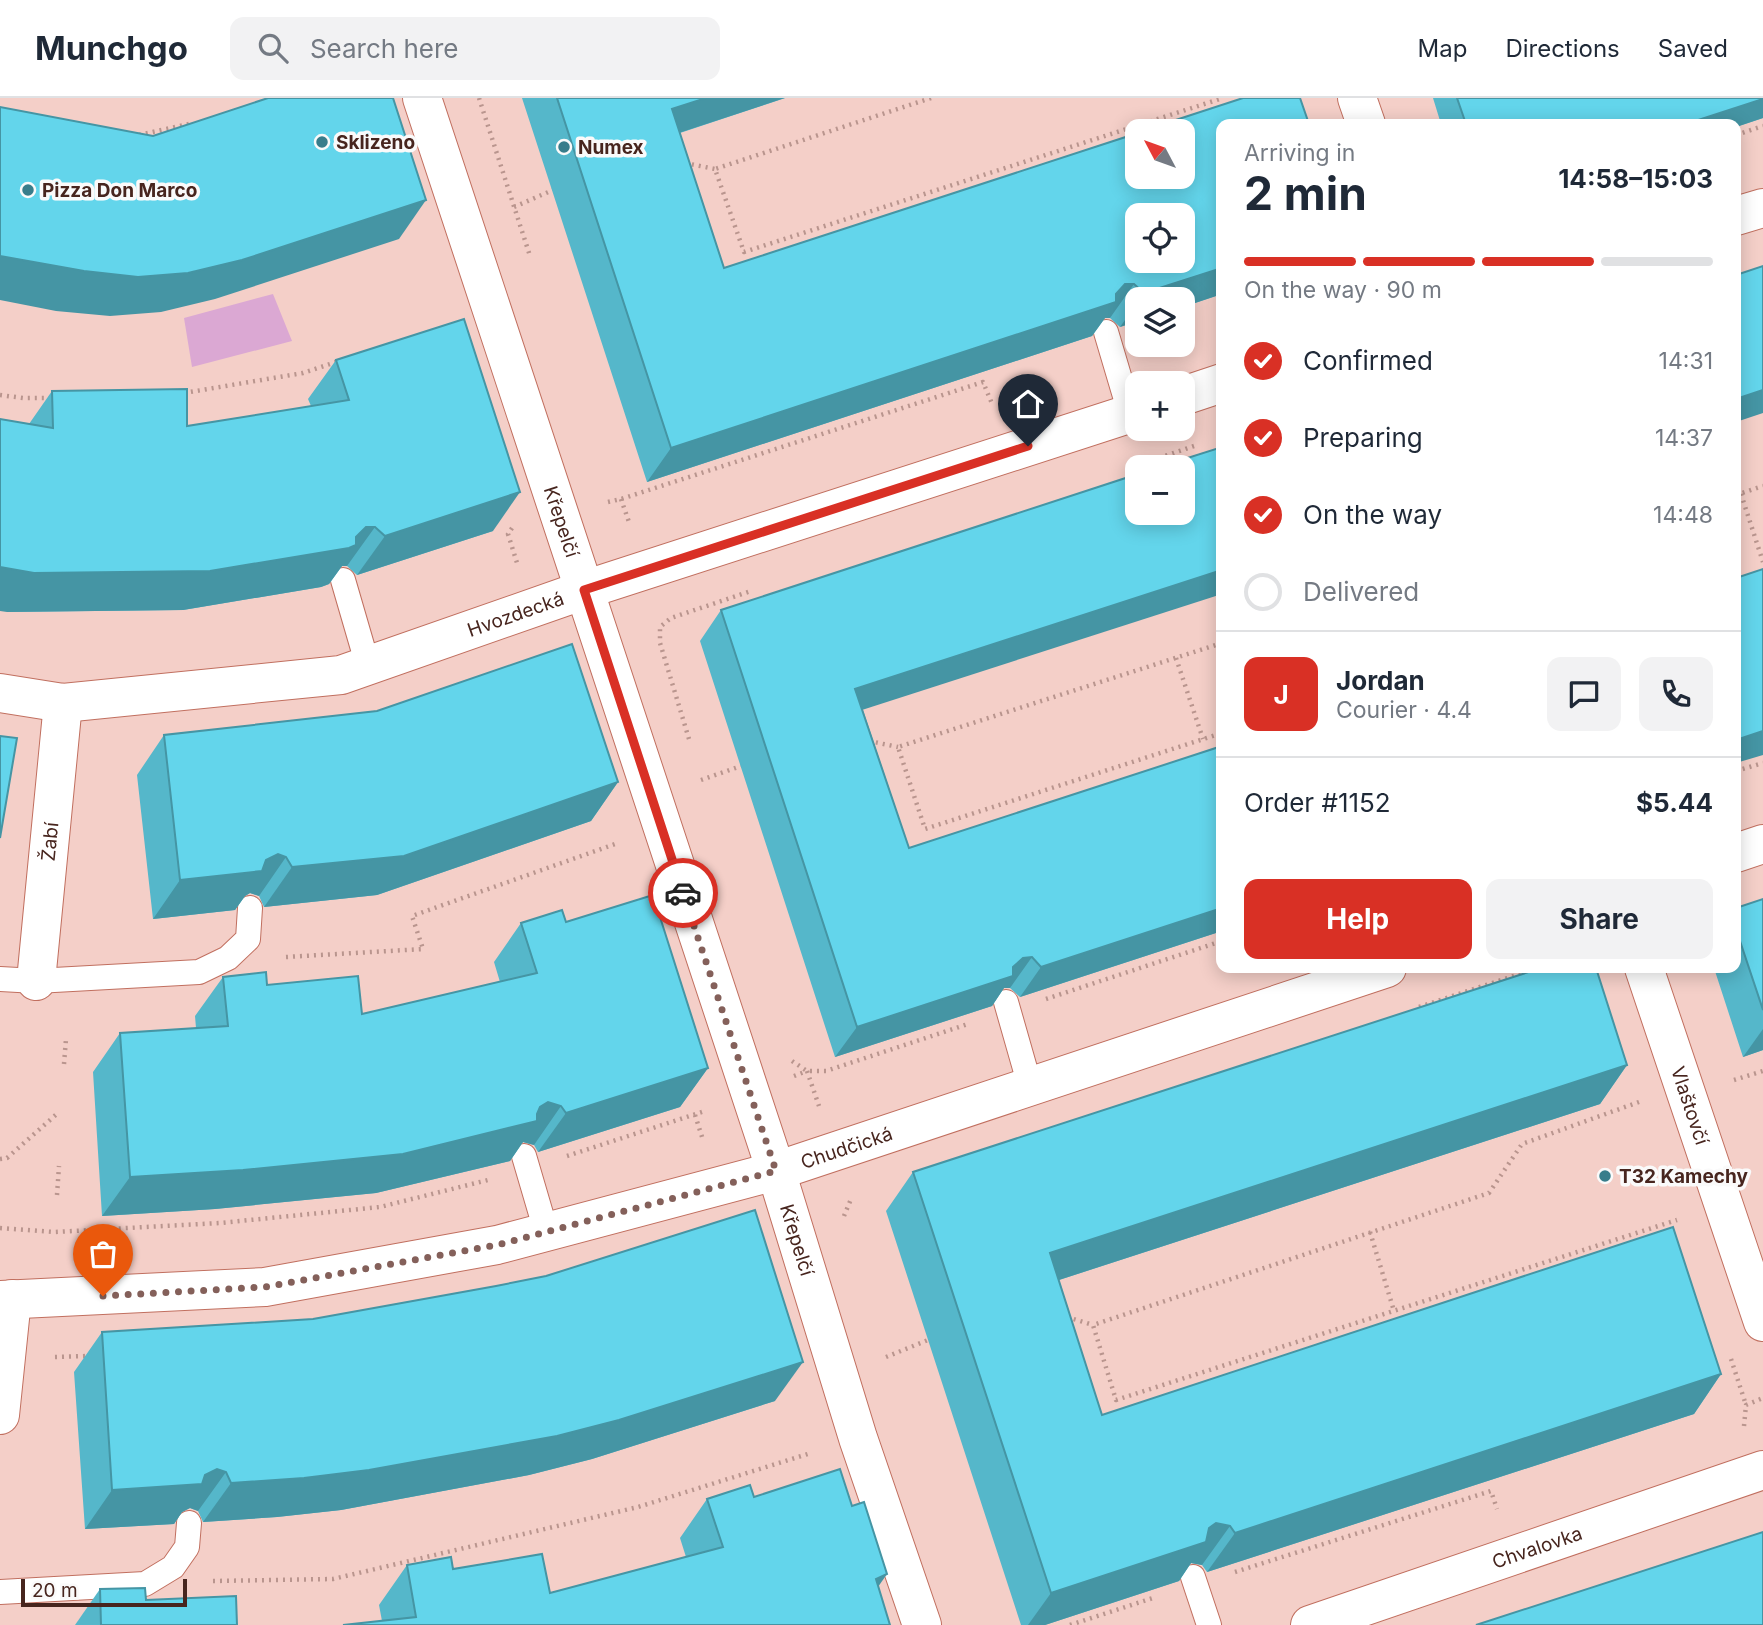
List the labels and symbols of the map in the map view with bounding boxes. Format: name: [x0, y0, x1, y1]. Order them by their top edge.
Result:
north arrow: [1125, 119, 1195, 189]
place label: Sklizeno: [336, 131, 415, 154]
marker: Sklizeno: [314, 134, 330, 150]
place label: Numex: [578, 136, 644, 159]
marker: Numex: [556, 139, 572, 155]
place label: Pizza Don Marco: [42, 179, 197, 202]
marker: Pizza Don Marco: [20, 182, 36, 198]
pin: [998, 374, 1058, 446]
street label: Křepelčí: [539, 483, 584, 561]
street label: Hvozdecká: [464, 587, 567, 642]
street label: Žabí: [37, 821, 63, 862]
courier: [648, 858, 718, 928]
street label: Vlaštovčí: [1666, 1063, 1714, 1148]
street label: Chudčická: [798, 1122, 896, 1174]
place label: T32 Kamechy: [1619, 1165, 1748, 1188]
marker: T32 Kamechy: [1597, 1168, 1613, 1184]
street label: Křepelčí: [775, 1202, 819, 1279]
pin: [73, 1224, 133, 1296]
street label: Chvalovka: [1489, 1522, 1585, 1574]
scale bar: [21, 1576, 187, 1608]

